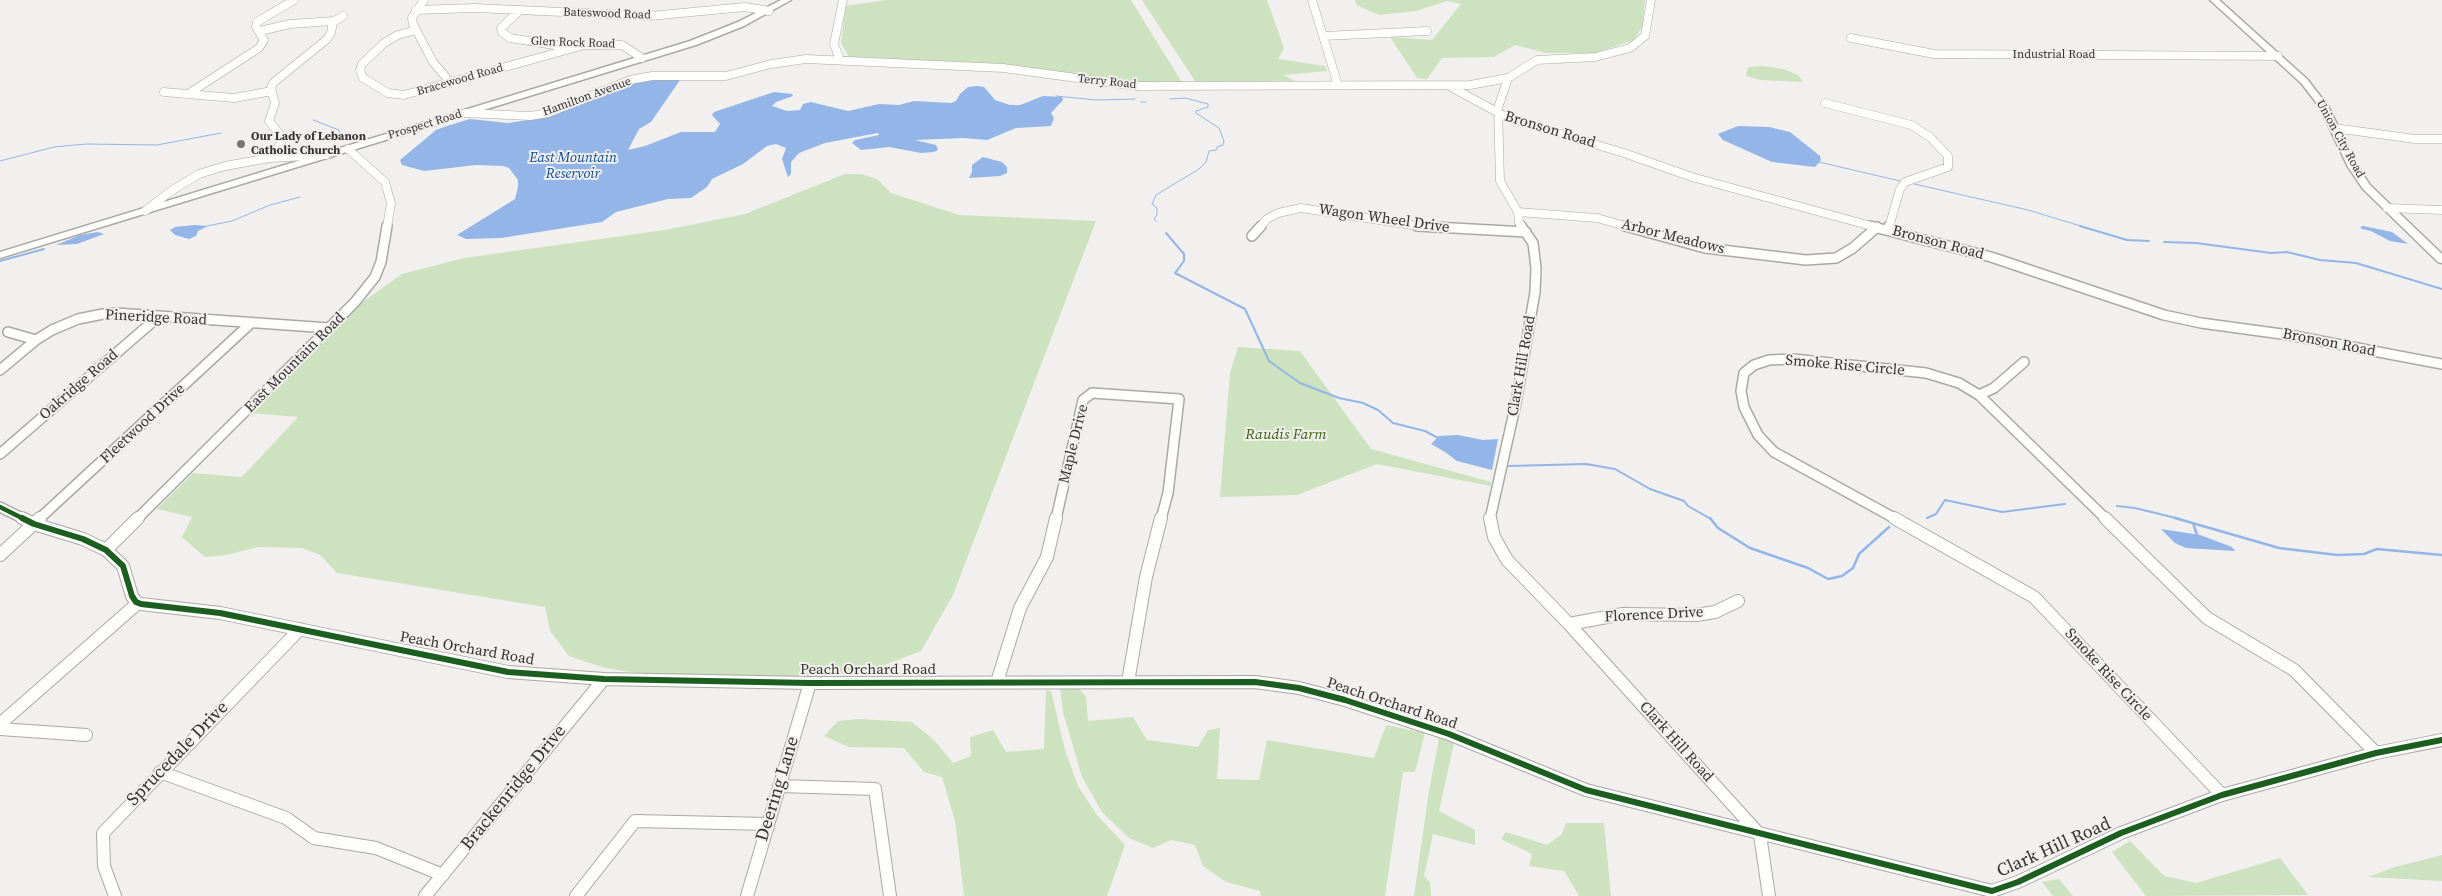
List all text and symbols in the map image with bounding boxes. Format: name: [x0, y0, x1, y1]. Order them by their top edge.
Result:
street label: Bateswood Road: [563, 5, 651, 23]
street label: Glen Rock Road: [531, 34, 615, 52]
street label: Industrial Road: [2013, 48, 2095, 62]
street label: Bracewood Road: [415, 61, 505, 99]
street label: Terry Road: [1077, 72, 1137, 92]
street label: Hamilton Avenue: [541, 74, 633, 120]
street label: Union City Road: [2313, 97, 2367, 181]
street label: Prospect Road: [386, 107, 464, 143]
street label: Bronson Road: [1502, 108, 1598, 152]
place label: Our Lady of Lebanon Catholic Church: [251, 130, 366, 158]
marker: Our Lady of Lebanon Catholic Church: [235, 138, 247, 150]
water label: East Mountain Reservoir: [529, 150, 617, 182]
street label: Wagon Wheel Drive: [1317, 201, 1451, 237]
street label: Arbor Meadows: [1619, 215, 1727, 259]
street label: Bronson Road: [1890, 222, 1986, 264]
street label: Pineridge Road: [105, 306, 207, 330]
street label: East Mountain Road: [241, 309, 349, 417]
street label: Clark Hill Road: [1504, 314, 1540, 418]
street label: Bronson Road: [2281, 325, 2377, 361]
street label: Oakridge Road: [36, 346, 122, 424]
street label: Smoke Rise Circle: [1785, 352, 1905, 380]
street label: Fleetwood Drive: [97, 380, 189, 468]
street label: Maple Drive: [1055, 403, 1093, 485]
park label: Raudis Farm: [1245, 426, 1327, 444]
street label: Florence Drive: [1604, 603, 1704, 627]
street label: Smoke Rise Circle: [2061, 625, 2155, 725]
street label: Peach Orchard Road: [398, 628, 536, 670]
street label: Peach Orchard Road: [800, 661, 936, 679]
street label: Peach Orchard Road: [1325, 674, 1459, 734]
street label: Sprucedale Drive: [123, 697, 233, 811]
street label: Clark Hill Road: [1635, 698, 1717, 786]
street label: Brackenridge Drive: [457, 721, 571, 855]
street label: Deering Lane: [752, 734, 804, 844]
street label: Clark Hill Road: [1994, 813, 2114, 883]

